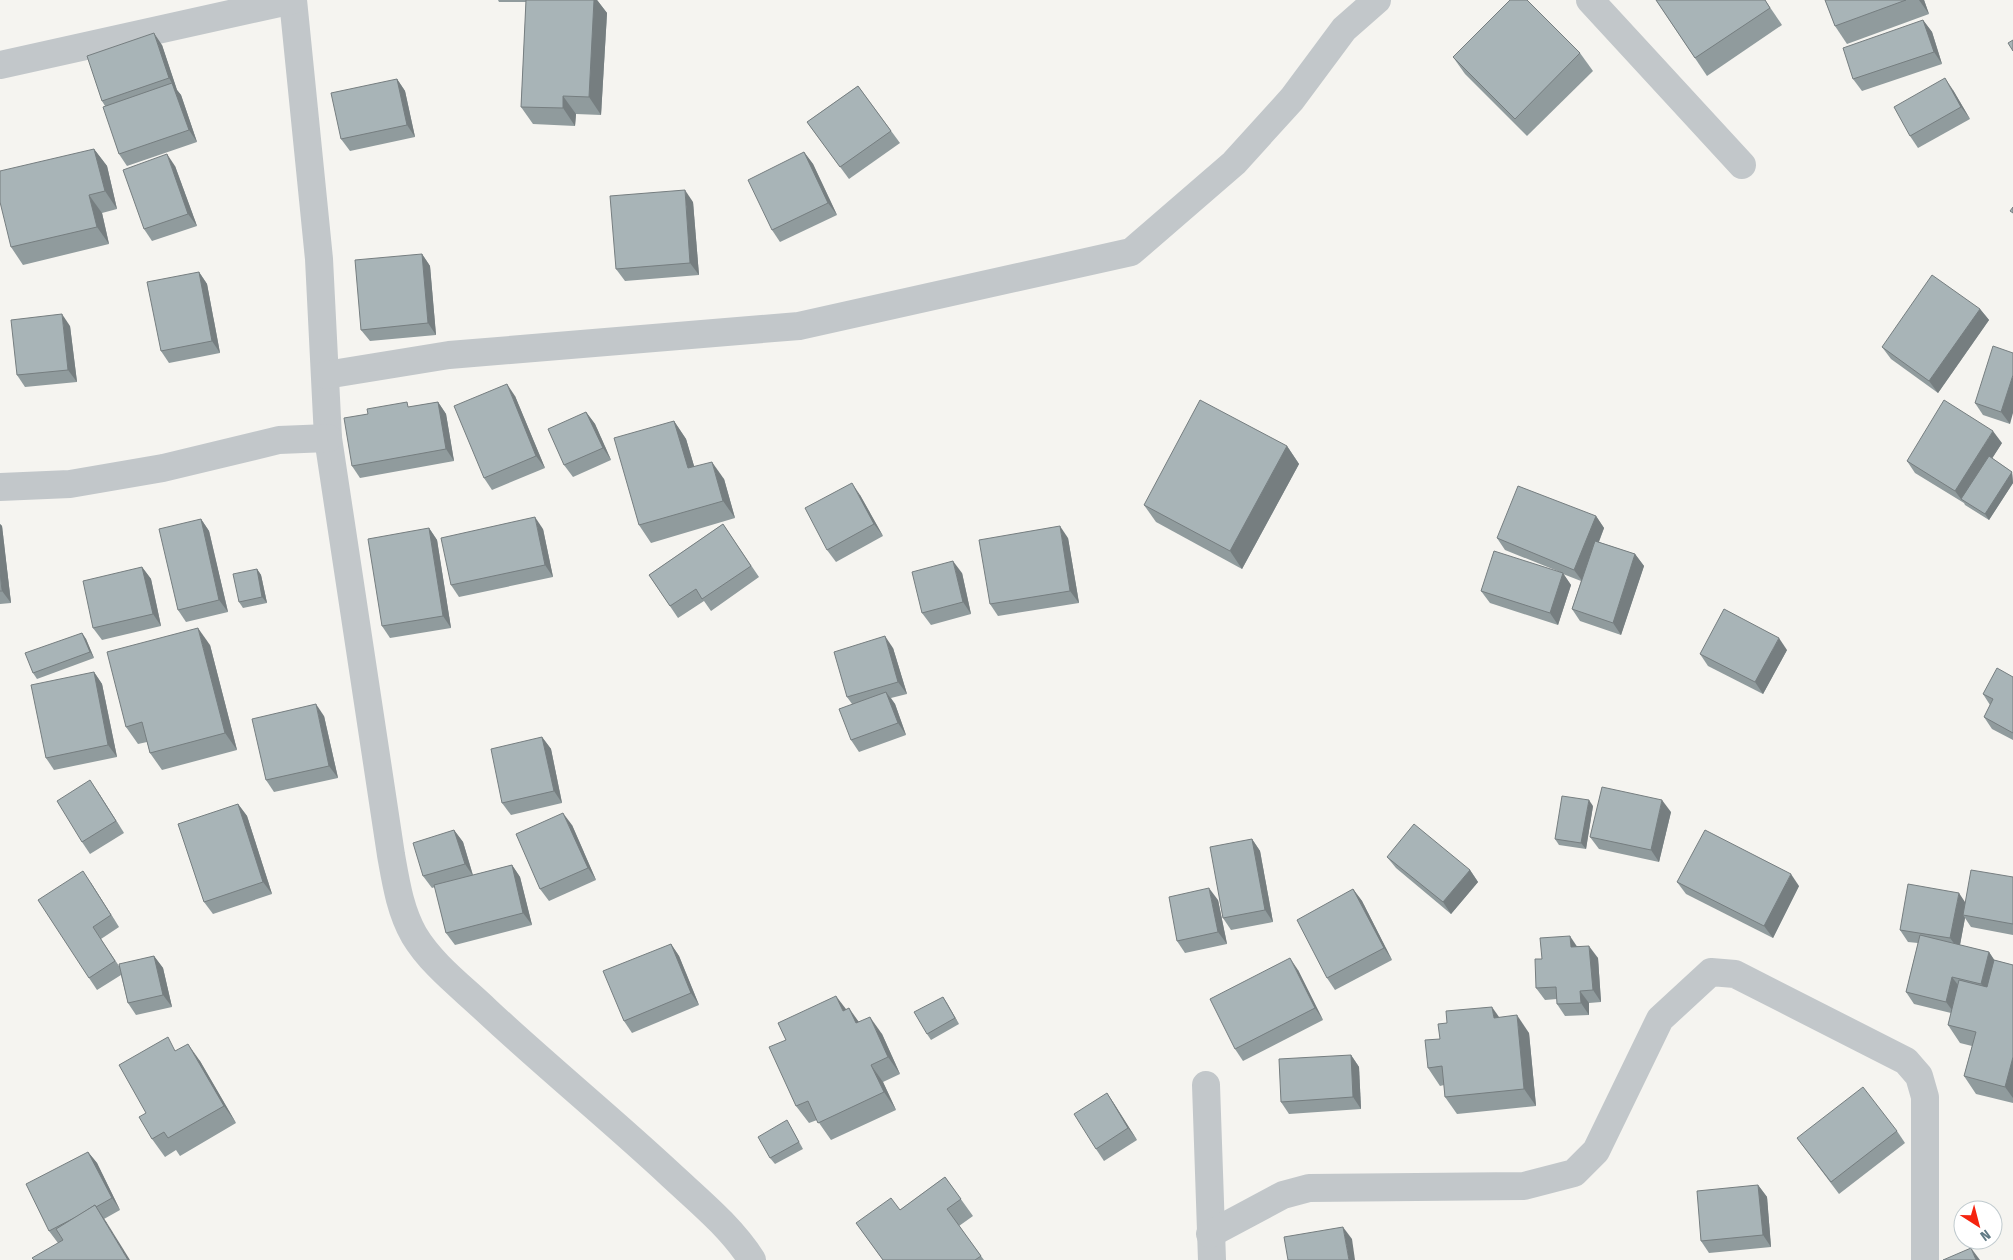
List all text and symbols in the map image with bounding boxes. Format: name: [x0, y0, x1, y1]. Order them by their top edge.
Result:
north arrow: [1953, 1200, 2003, 1250]
text: N: [1977, 1226, 1994, 1244]

